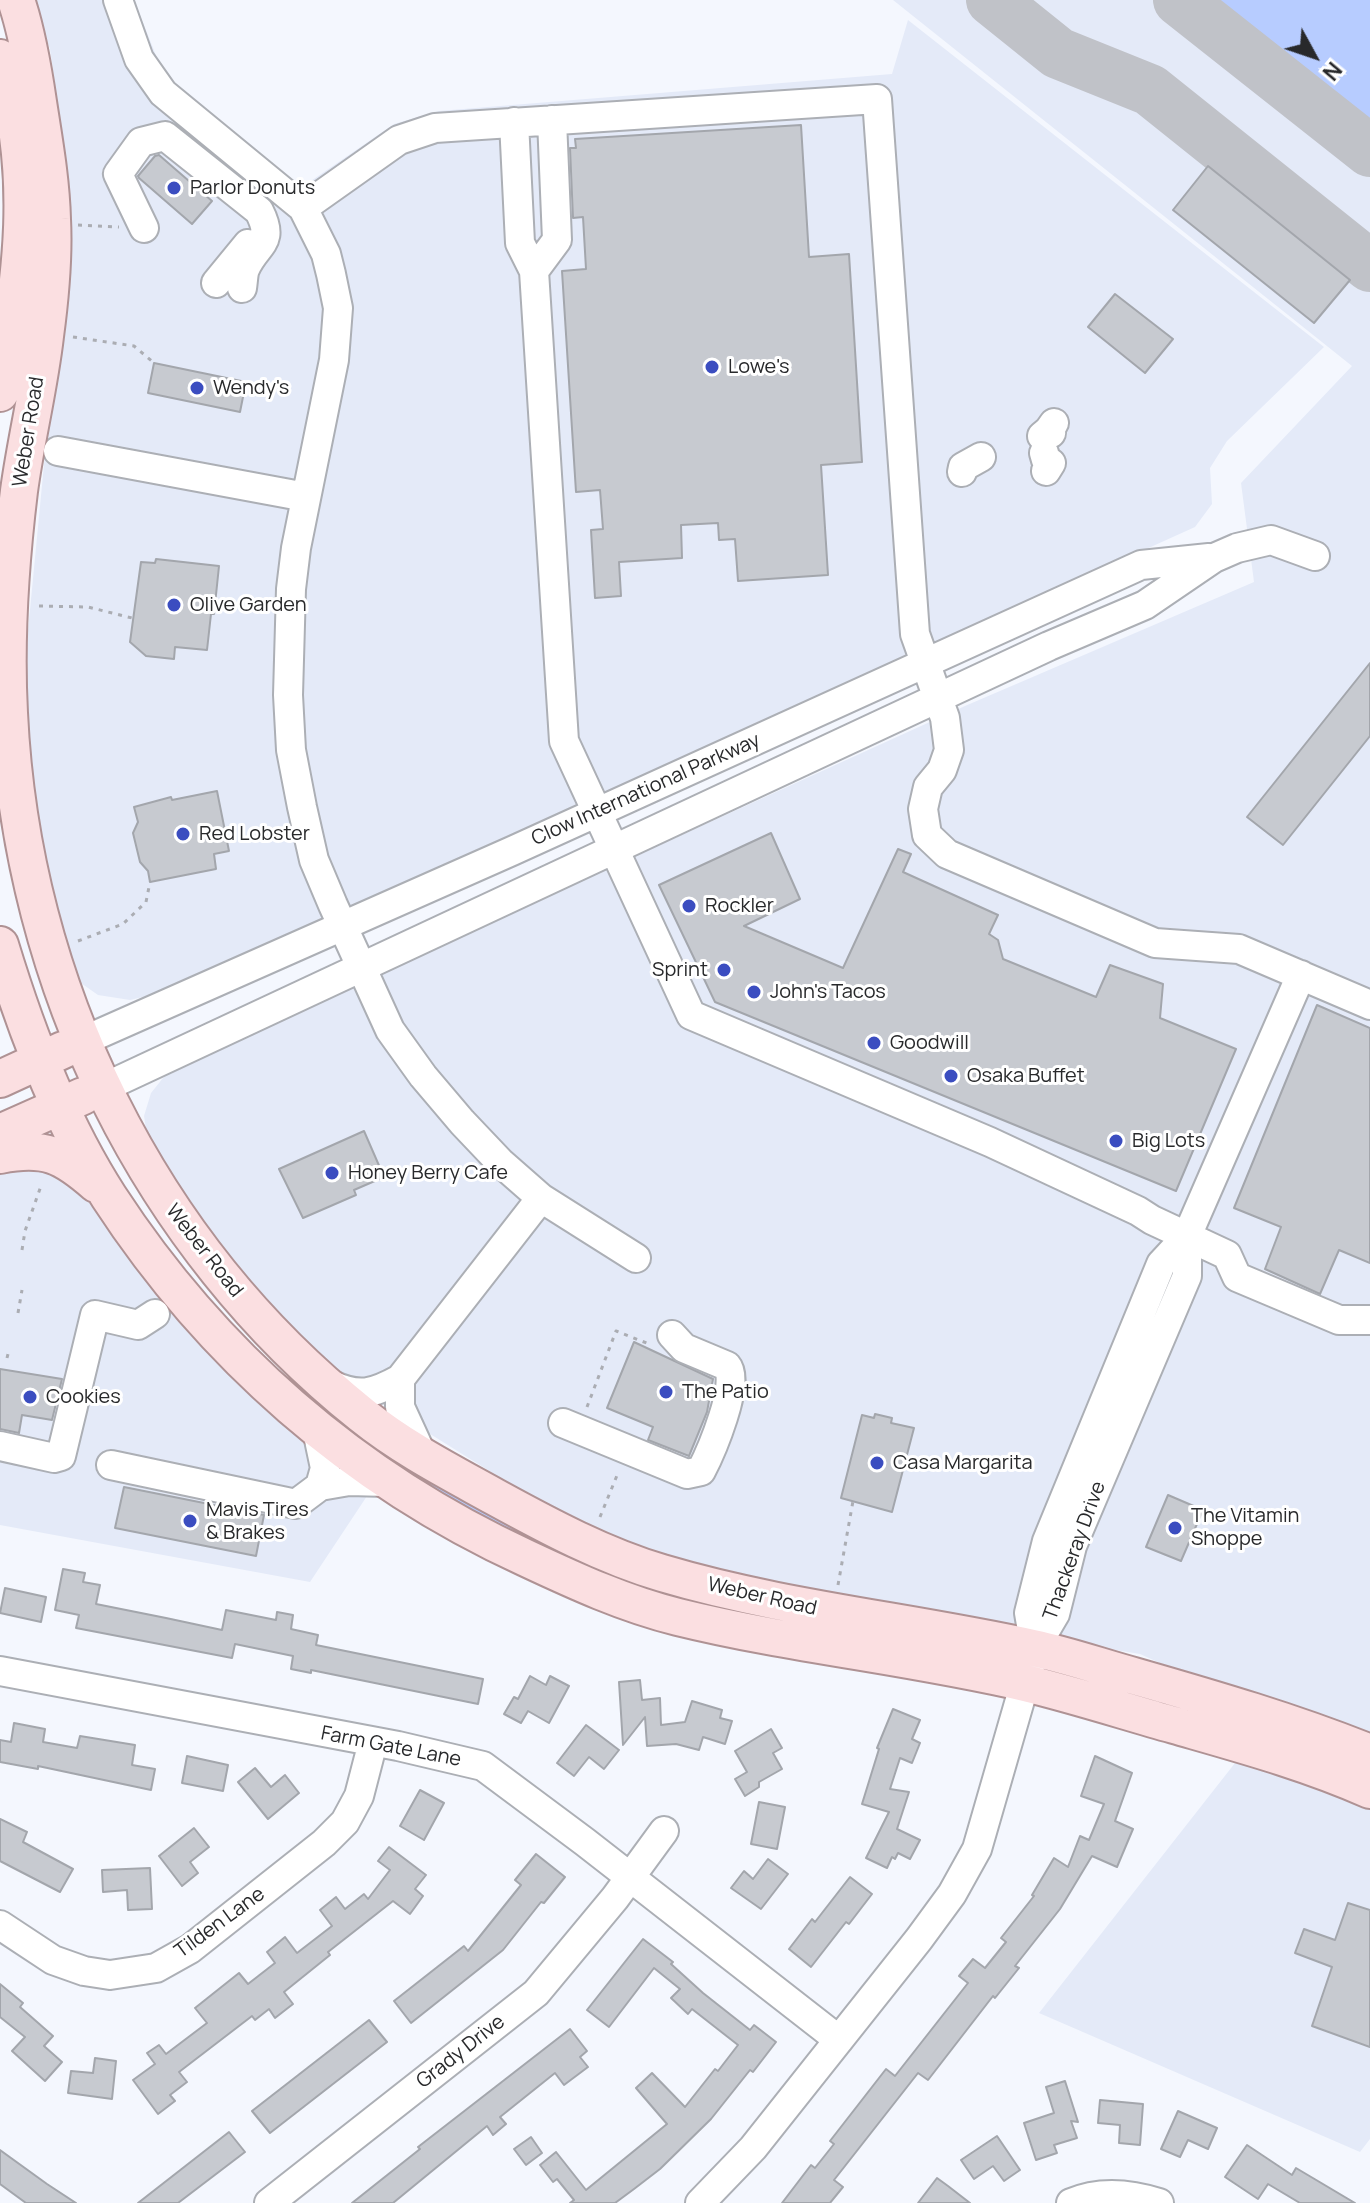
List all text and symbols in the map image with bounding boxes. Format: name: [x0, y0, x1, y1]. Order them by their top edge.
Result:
north arrow: [1274, 16, 1354, 96]
text: N: [1316, 56, 1349, 87]
place label: Parlor Donuts: [190, 176, 315, 200]
marker: Parlor Donuts: [165, 179, 183, 197]
place label: Lowe's: [728, 355, 789, 379]
marker: Lowe's: [703, 358, 721, 376]
street label: Weber Road: [8, 375, 50, 489]
place label: Wendy's: [213, 376, 289, 400]
marker: Wendy's: [188, 379, 206, 397]
place label: Olive Garden: [190, 593, 307, 617]
marker: Olive Garden: [165, 596, 183, 614]
street label: Clow International Parkway: [528, 729, 764, 851]
place label: Red Lobster: [199, 822, 310, 846]
marker: Red Lobster: [174, 825, 192, 843]
place label: Rockler: [705, 894, 774, 918]
marker: Rockler: [680, 897, 698, 915]
place label: Sprint: [652, 958, 708, 982]
marker: Sprint: [715, 961, 733, 979]
place label: John's Tacos: [770, 980, 886, 1004]
marker: John's Tacos: [745, 983, 763, 1001]
place label: Goodwill: [890, 1031, 969, 1055]
marker: Goodwill: [865, 1034, 883, 1052]
place label: Osaka Buffet: [967, 1064, 1085, 1088]
marker: Osaka Buffet: [942, 1067, 960, 1085]
place label: Big Lots: [1132, 1129, 1205, 1153]
marker: Big Lots: [1107, 1132, 1125, 1150]
place label: Honey Berry Cafe: [348, 1161, 508, 1185]
marker: Honey Berry Cafe: [323, 1164, 341, 1182]
street label: Weber Road: [160, 1200, 248, 1302]
place label: The Patio: [682, 1380, 769, 1404]
marker: The Patio: [657, 1383, 675, 1401]
place label: Cookies: [46, 1385, 121, 1409]
marker: Cookies: [21, 1388, 39, 1406]
place label: Casa Margarita: [893, 1451, 1033, 1475]
marker: Casa Margarita: [868, 1454, 886, 1472]
street label: Thackeray Drive: [1039, 1478, 1111, 1624]
place label: Mavis Tires & Brakes: [206, 1498, 309, 1545]
place label: The Vitamin Shoppe: [1191, 1504, 1299, 1551]
marker: Mavis Tires & Brakes: [181, 1512, 199, 1530]
marker: The Vitamin Shoppe: [1166, 1519, 1184, 1537]
street label: Weber Road: [705, 1573, 819, 1621]
street label: Farm Gate Lane: [319, 1722, 463, 1772]
street label: Tilden Lane: [170, 1882, 270, 1964]
street label: Grady Drive: [412, 2010, 510, 2094]

